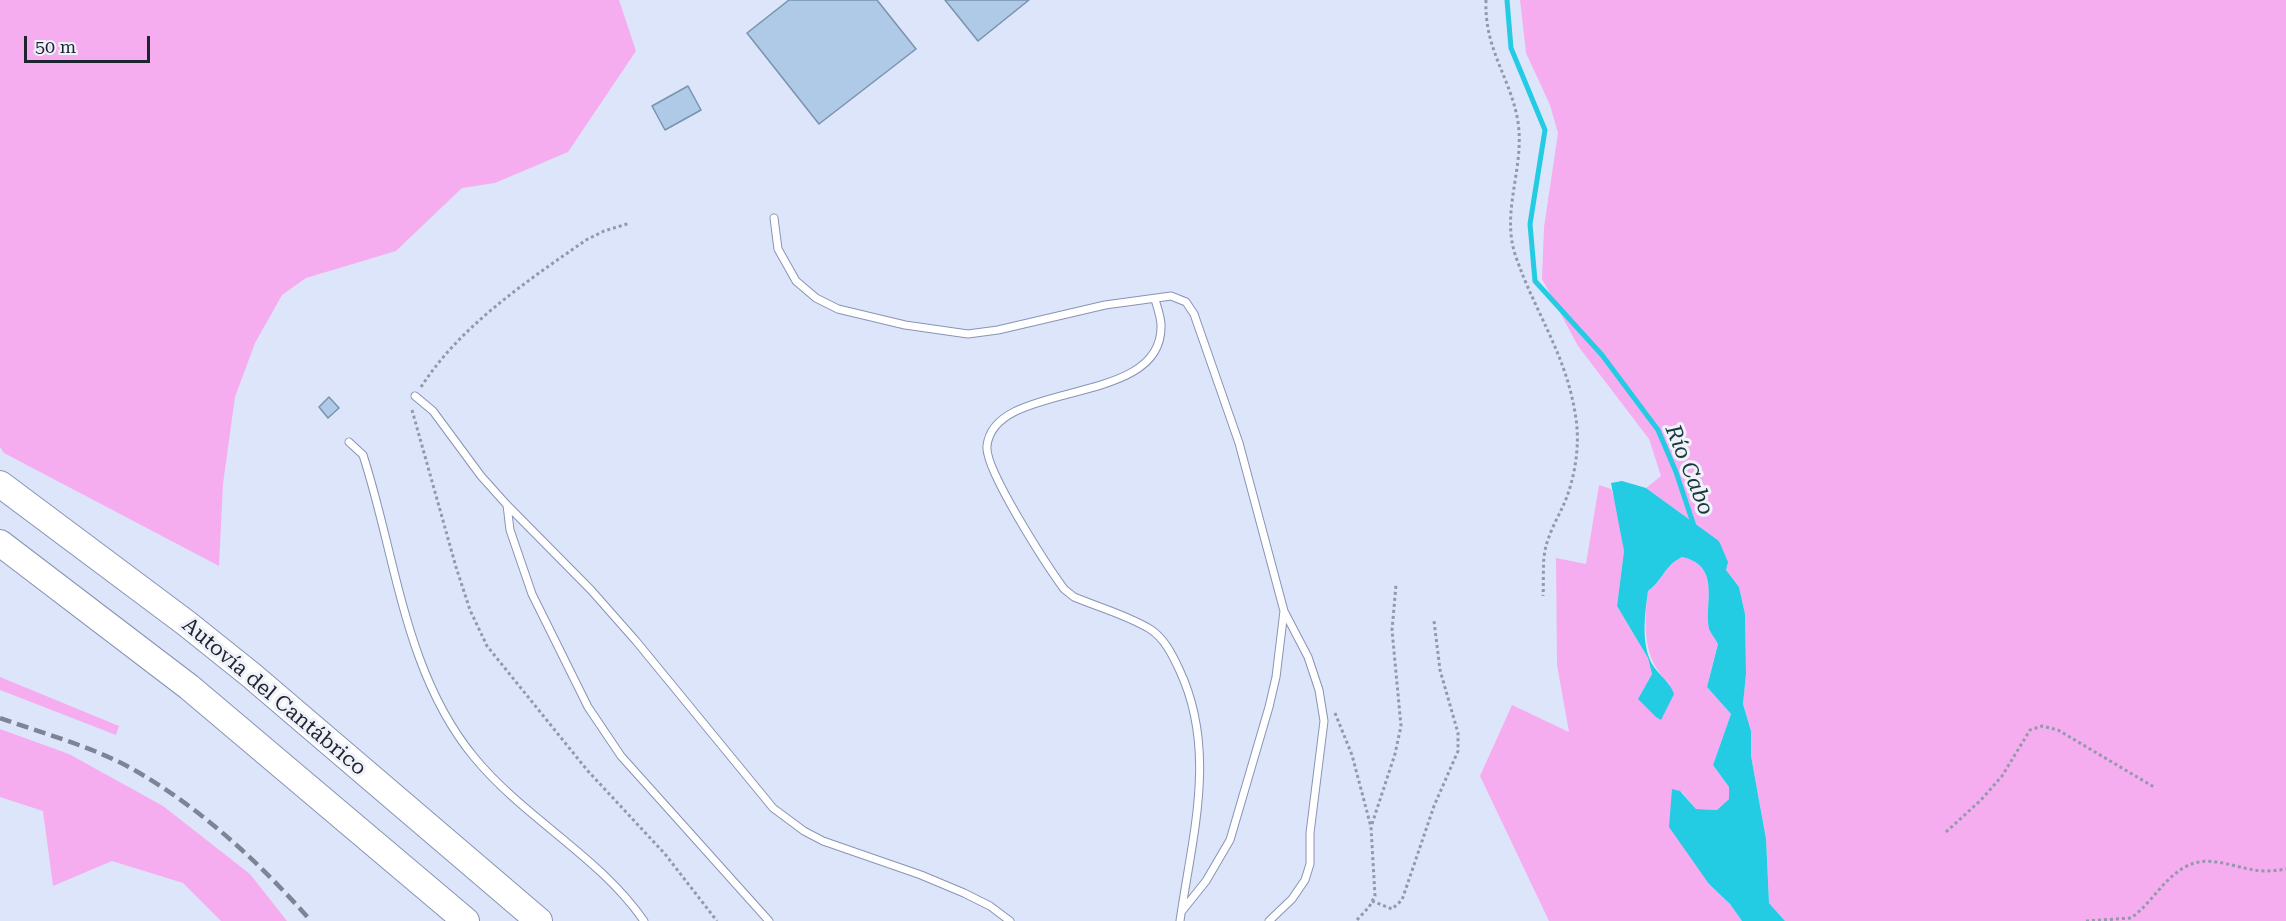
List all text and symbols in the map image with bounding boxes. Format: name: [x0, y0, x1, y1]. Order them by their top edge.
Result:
scale bar: [27, 24, 153, 62]
text: 50 m: [35, 36, 76, 57]
water label: Río Cabo: [1659, 421, 1719, 519]
street label: Autovía del Cantábrico: [177, 613, 371, 781]

